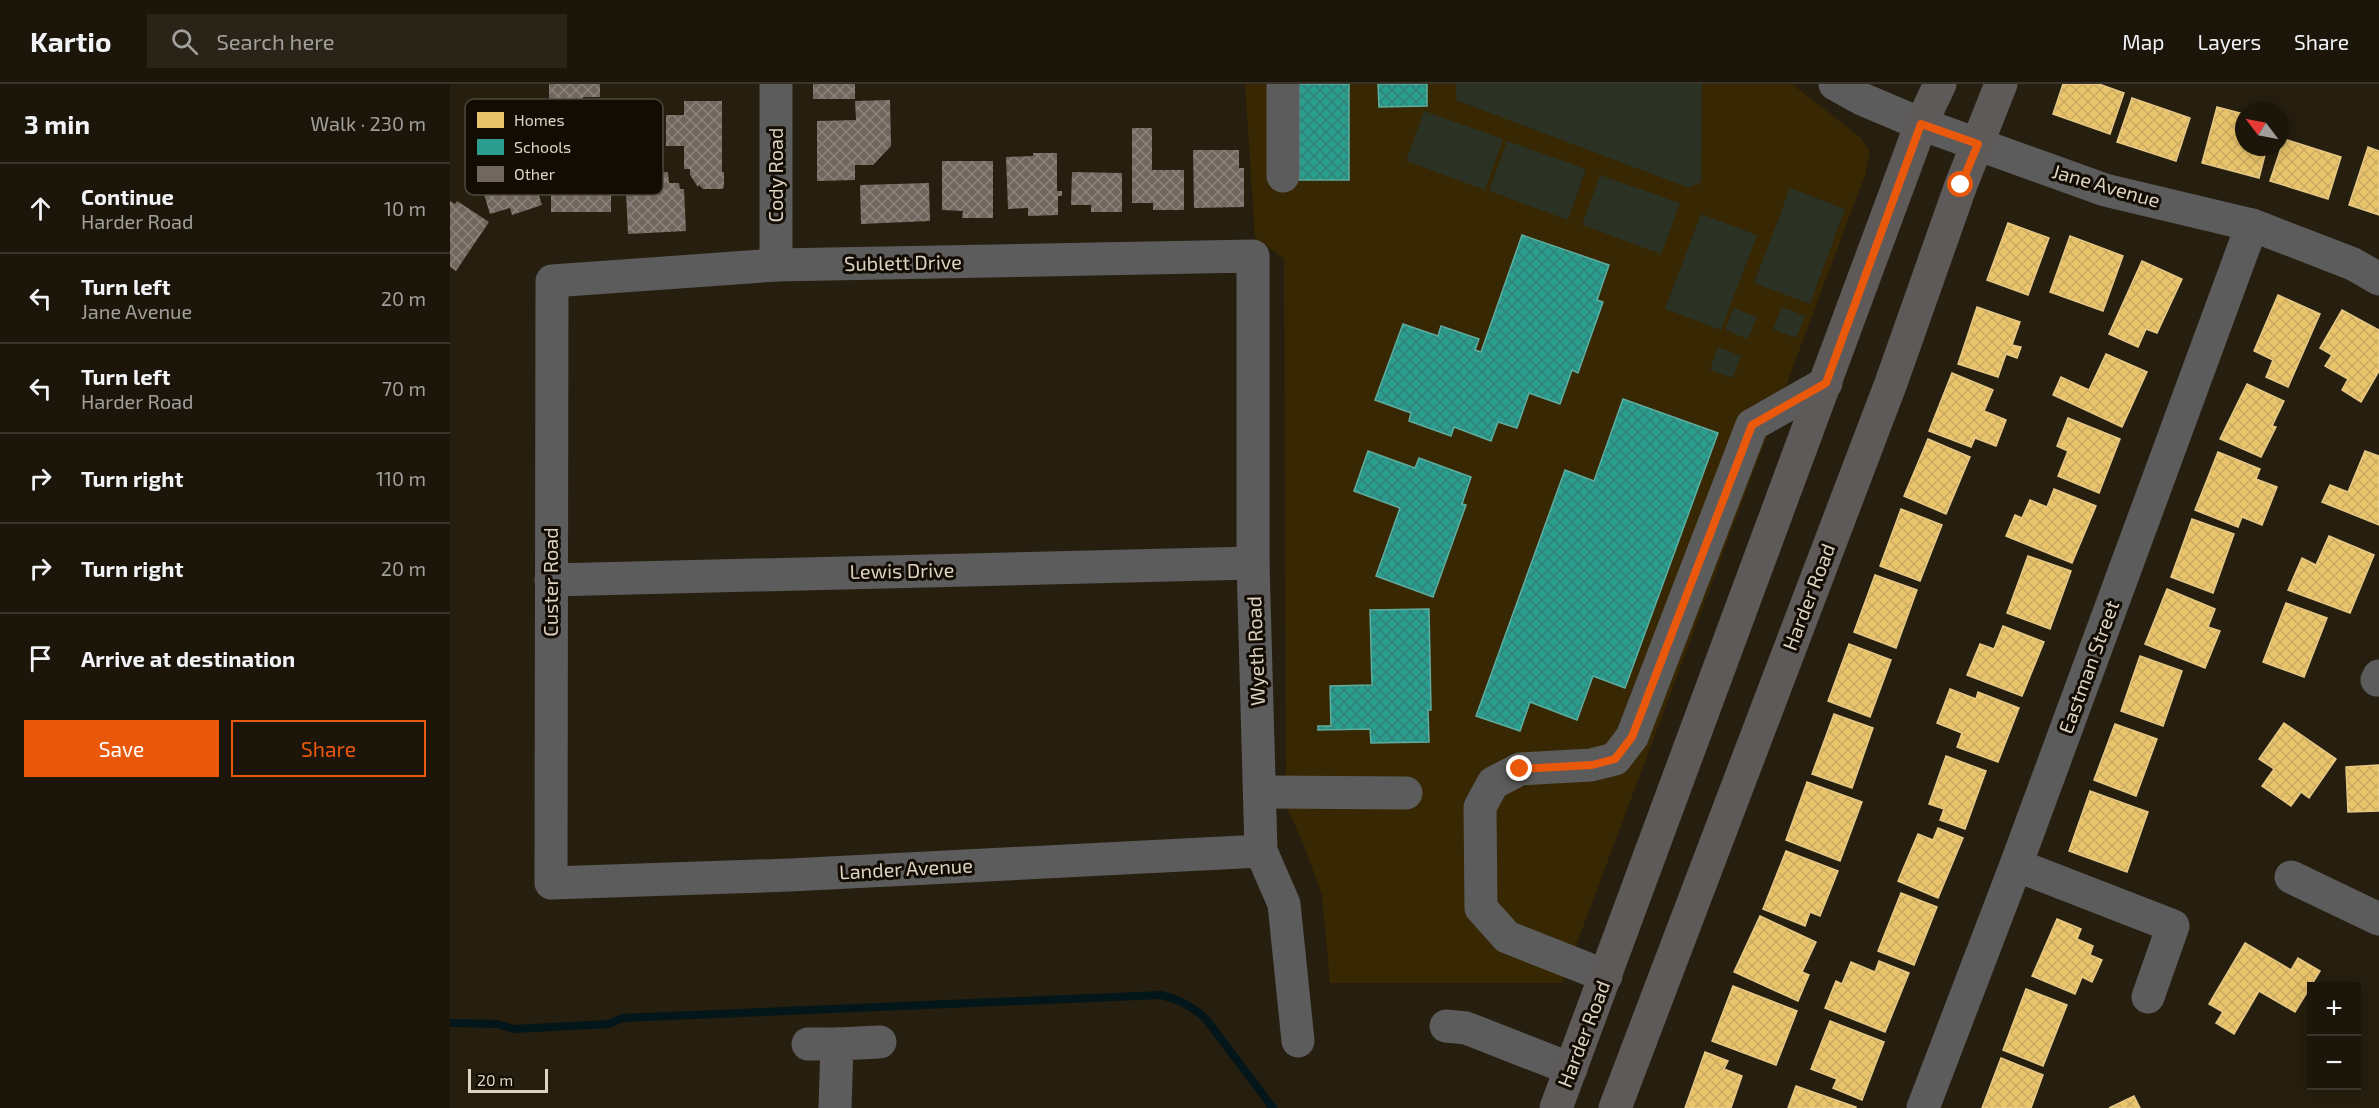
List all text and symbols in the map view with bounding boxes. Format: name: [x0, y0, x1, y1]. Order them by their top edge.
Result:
search box: [147, 14, 567, 68]
text: Kartio: [30, 24, 111, 58]
icon: search: [168, 25, 201, 58]
text: Search here: [216, 28, 335, 54]
text: Map: [2122, 29, 2164, 54]
text: Layers: [2197, 29, 2261, 54]
text: Share: [2294, 29, 2349, 54]
legend: [465, 99, 663, 195]
north arrow: [2235, 102, 2289, 156]
text: 3 min: [24, 108, 90, 139]
text: Homes: [514, 110, 565, 129]
text: Walk · 230 m: [310, 111, 426, 135]
street label: Cody Road: [763, 128, 787, 222]
text: Schools: [514, 137, 571, 156]
street label: Jane Avenue: [2050, 158, 2163, 212]
text: Other: [514, 164, 556, 183]
route start: [1947, 171, 1973, 197]
text: Continue: [81, 183, 174, 209]
icon: ahead: [24, 192, 57, 225]
text: 10 m: [384, 196, 426, 220]
text: Harder Road: [81, 209, 193, 233]
street label: Sublett Drive: [844, 249, 962, 275]
text: Turn left: [81, 273, 170, 299]
icon: left: [24, 282, 57, 315]
text: 20 m: [381, 286, 426, 310]
text: Jane Avenue: [81, 299, 192, 323]
text: Turn left: [81, 363, 170, 389]
icon: left: [24, 372, 57, 405]
text: 70 m: [382, 376, 426, 400]
text: Harder Road: [81, 389, 193, 413]
icon: right: [24, 462, 57, 495]
text: Turn right: [81, 465, 183, 491]
text: 110 m: [376, 466, 426, 490]
street label: Custer Road: [538, 527, 562, 637]
street label: Harder Road: [1777, 540, 1839, 653]
icon: right: [24, 552, 57, 585]
text: Turn right: [81, 555, 183, 581]
text: 20 m: [381, 556, 426, 580]
street label: Lewis Drive: [850, 557, 954, 583]
street label: Wyeth Road: [1241, 596, 1269, 706]
street label: Eastman Street: [2053, 596, 2123, 737]
icon: arrive: [24, 642, 57, 675]
text: Arrive at destination: [81, 645, 295, 671]
button: Save: [24, 720, 219, 777]
button: Share: [231, 720, 426, 777]
route end: [1506, 755, 1532, 781]
street label: Lander Avenue: [839, 853, 973, 883]
street label: Harder Road: [1552, 977, 1614, 1090]
map controls: [2307, 982, 2361, 1090]
button: +: [2307, 982, 2361, 1036]
button: −: [2307, 1036, 2361, 1090]
scale bar: [468, 1066, 548, 1094]
text: 20 m: [477, 1070, 513, 1089]

